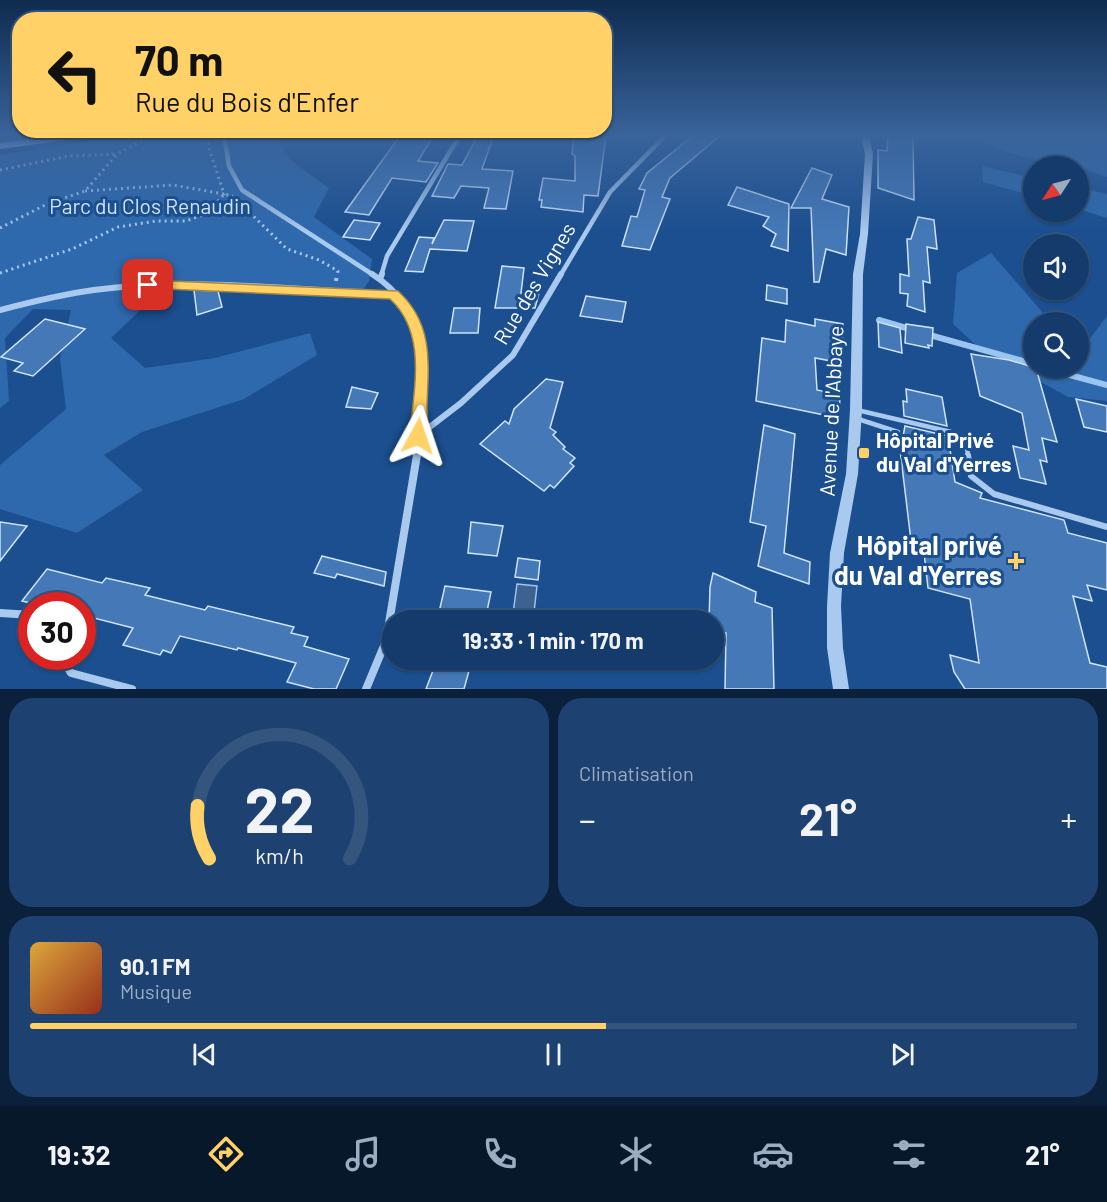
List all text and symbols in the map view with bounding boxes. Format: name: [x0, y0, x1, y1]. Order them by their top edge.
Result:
text: 70 m: [135, 34, 223, 84]
icon: left: [36, 36, 114, 114]
text: Rue du Bois d'Enfer: [135, 85, 359, 117]
north arrow: [1023, 156, 1089, 222]
map controls: [1023, 156, 1089, 378]
park label: Parc du Clos Renaudin: [49, 193, 251, 218]
street label: Rue des Vignes: [488, 218, 580, 349]
button: sound: [1023, 234, 1089, 300]
pin: [122, 259, 173, 310]
icon: arrive: [131, 268, 164, 301]
button: search: [1023, 312, 1089, 378]
street label: Avenue de l'Abbaye: [814, 325, 847, 497]
position arrow: [386, 404, 450, 468]
place label: Hôpital Privé du Val d'Yerres: [876, 427, 1012, 476]
marker: Hôpital Privé du Val d'Yerres: [857, 446, 871, 460]
place label: Hôpital privé du Val d'Yerres: [834, 529, 1002, 590]
marker: Hôpital privé du Val d'Yerres: [1007, 552, 1025, 570]
speed limit sign: 30: [18, 592, 96, 670]
text: 19:33 · 1 min · 170 m: [462, 627, 644, 653]
text: Climatisation: [579, 761, 694, 785]
text: 22: [244, 771, 314, 845]
text: 21°: [799, 791, 857, 845]
text: −: [579, 799, 596, 839]
text: +: [1061, 799, 1077, 839]
text: km/h: [255, 844, 303, 869]
text: 90.1 FM: [120, 953, 190, 979]
text: Musique: [120, 979, 192, 1003]
icon: previous: [188, 1038, 221, 1071]
icon: pause: [537, 1038, 570, 1071]
icon: next: [886, 1038, 919, 1071]
icon: directions: [205, 1133, 247, 1175]
icon: music: [342, 1133, 384, 1175]
icon: phone: [479, 1133, 521, 1175]
icon: climate: [615, 1133, 657, 1175]
icon: car: [752, 1133, 794, 1175]
icon: filters: [888, 1133, 930, 1175]
text: 19:32: [47, 1138, 111, 1170]
text: 21°: [1025, 1138, 1060, 1170]

